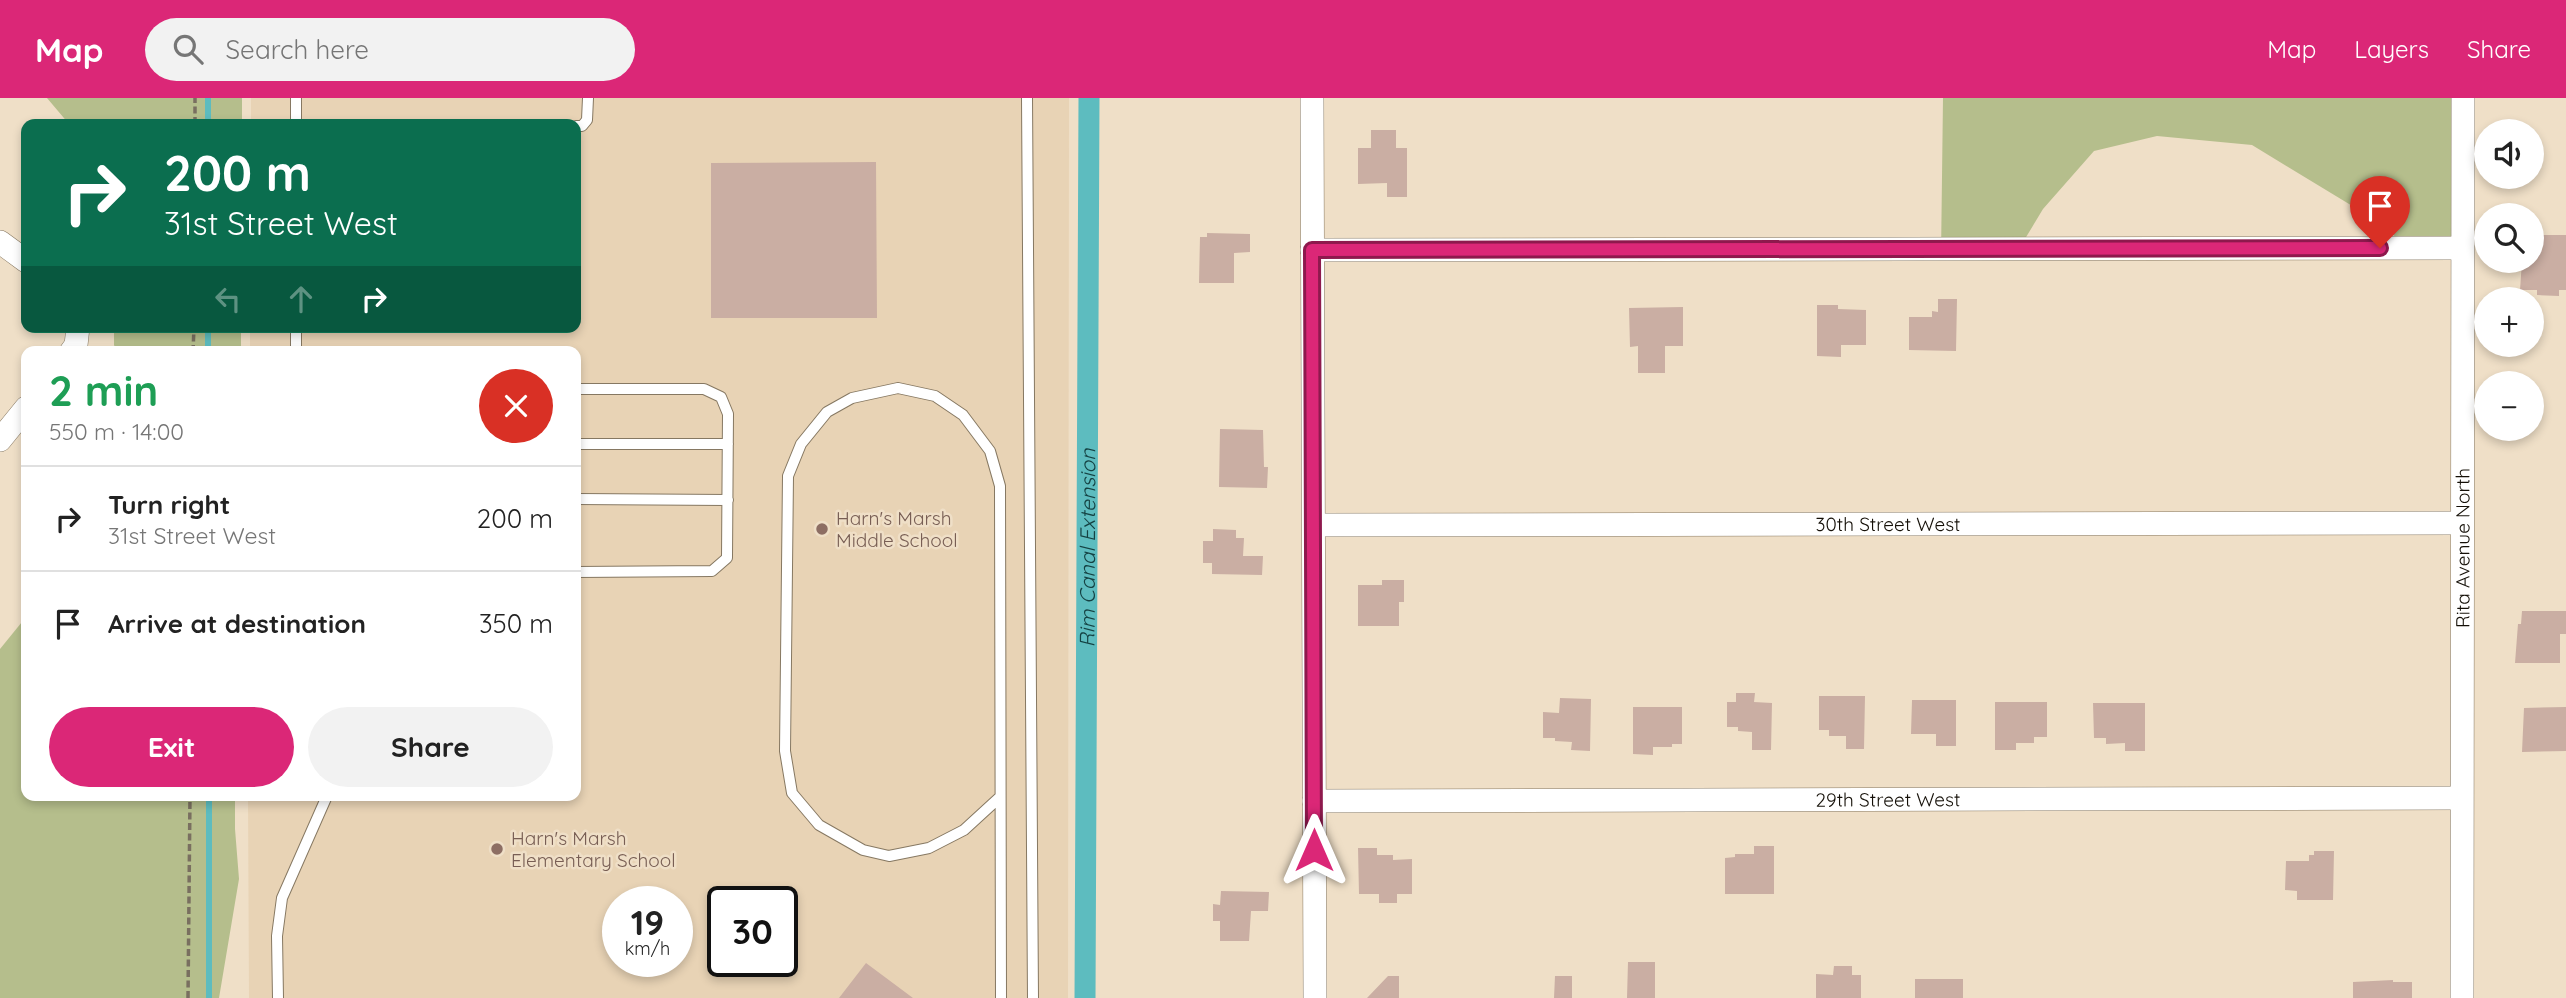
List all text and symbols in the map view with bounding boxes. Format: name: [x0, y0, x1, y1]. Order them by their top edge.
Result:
search box: [145, 18, 635, 81]
text: Map: [35, 29, 103, 70]
icon: search: [169, 30, 207, 68]
text: Search here: [225, 33, 369, 66]
text: Map: [2267, 34, 2316, 64]
text: Layers: [2354, 34, 2429, 64]
text: Share: [2467, 34, 2531, 64]
map controls: [2474, 119, 2544, 441]
button: sound: [2474, 119, 2544, 189]
text: 200 m: [164, 142, 311, 203]
icon: right: [49, 147, 140, 238]
pin: [2350, 176, 2410, 248]
icon: arrive: [2361, 187, 2399, 225]
text: 31st Street West: [164, 203, 398, 243]
button: search: [2474, 203, 2544, 273]
icon: left: [209, 280, 247, 318]
icon: ahead: [282, 280, 320, 318]
icon: right: [355, 280, 393, 318]
button: +: [2474, 287, 2544, 357]
text: 2 min: [49, 364, 158, 417]
button: close: [479, 369, 553, 443]
button: −: [2474, 371, 2544, 441]
text: 550 m · 14:00: [49, 417, 184, 446]
water label: Rim Canal Extension: [1074, 448, 1100, 647]
street label: Rita Avenue North: [2450, 468, 2475, 628]
text: Turn right: [108, 488, 230, 521]
icon: right: [49, 500, 87, 538]
text: 200 m: [477, 502, 553, 535]
place label: Harn's Marsh Middle School: [836, 506, 958, 552]
street label: 30th Street West: [1815, 512, 1961, 536]
text: 31st Street West: [108, 521, 276, 550]
marker: Harn's Marsh Middle School: [814, 521, 830, 537]
icon: arrive: [49, 605, 87, 643]
text: Arrive at destination: [108, 607, 366, 640]
text: 350 m: [479, 607, 553, 640]
button: Exit: [49, 707, 294, 787]
button: Share: [308, 707, 553, 787]
street label: 29th Street West: [1815, 787, 1961, 812]
position arrow: [1277, 813, 1351, 887]
place label: Harn's Marsh Elementary School: [511, 826, 676, 872]
marker: Harn's Marsh Elementary School: [489, 841, 505, 857]
speed limit sign: 30: [707, 886, 798, 977]
text: 19: [631, 900, 664, 944]
text: km/h: [625, 937, 670, 960]

